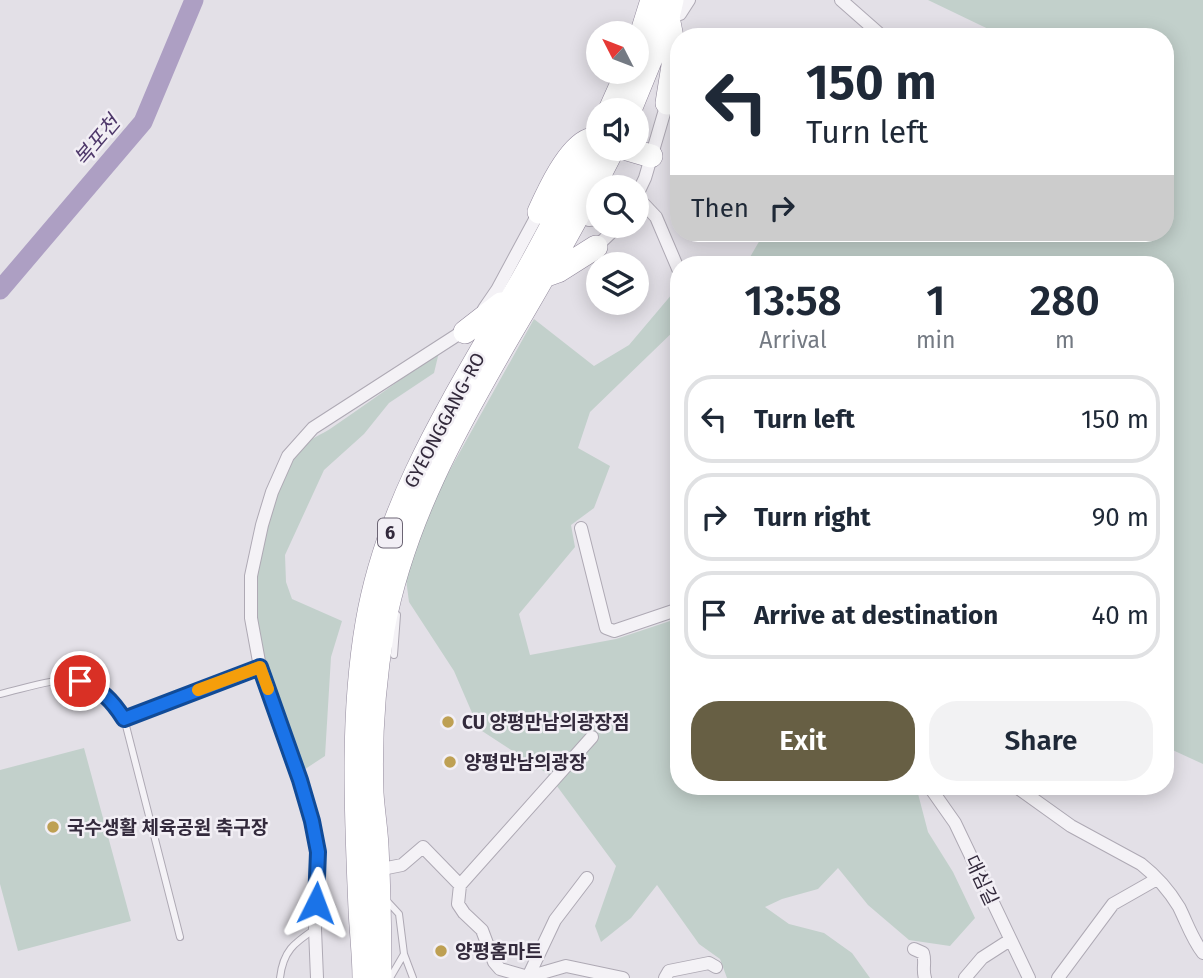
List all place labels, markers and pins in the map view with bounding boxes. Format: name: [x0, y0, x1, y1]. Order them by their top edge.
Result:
pin: [50, 651, 110, 711]
place label: CU 양평만남의광장점: [462, 711, 629, 734]
marker: CU 양평만남의광장점: [440, 714, 456, 730]
place label: 양평만남의광장: [464, 751, 586, 774]
marker: 양평만남의광장: [442, 754, 458, 770]
place label: 국수생활 체육공원 축구장: [67, 816, 268, 839]
marker: 국수생활 체육공원 축구장: [45, 819, 61, 835]
place label: 양평홈마트: [455, 940, 542, 963]
marker: 양평홈마트: [433, 943, 449, 959]

